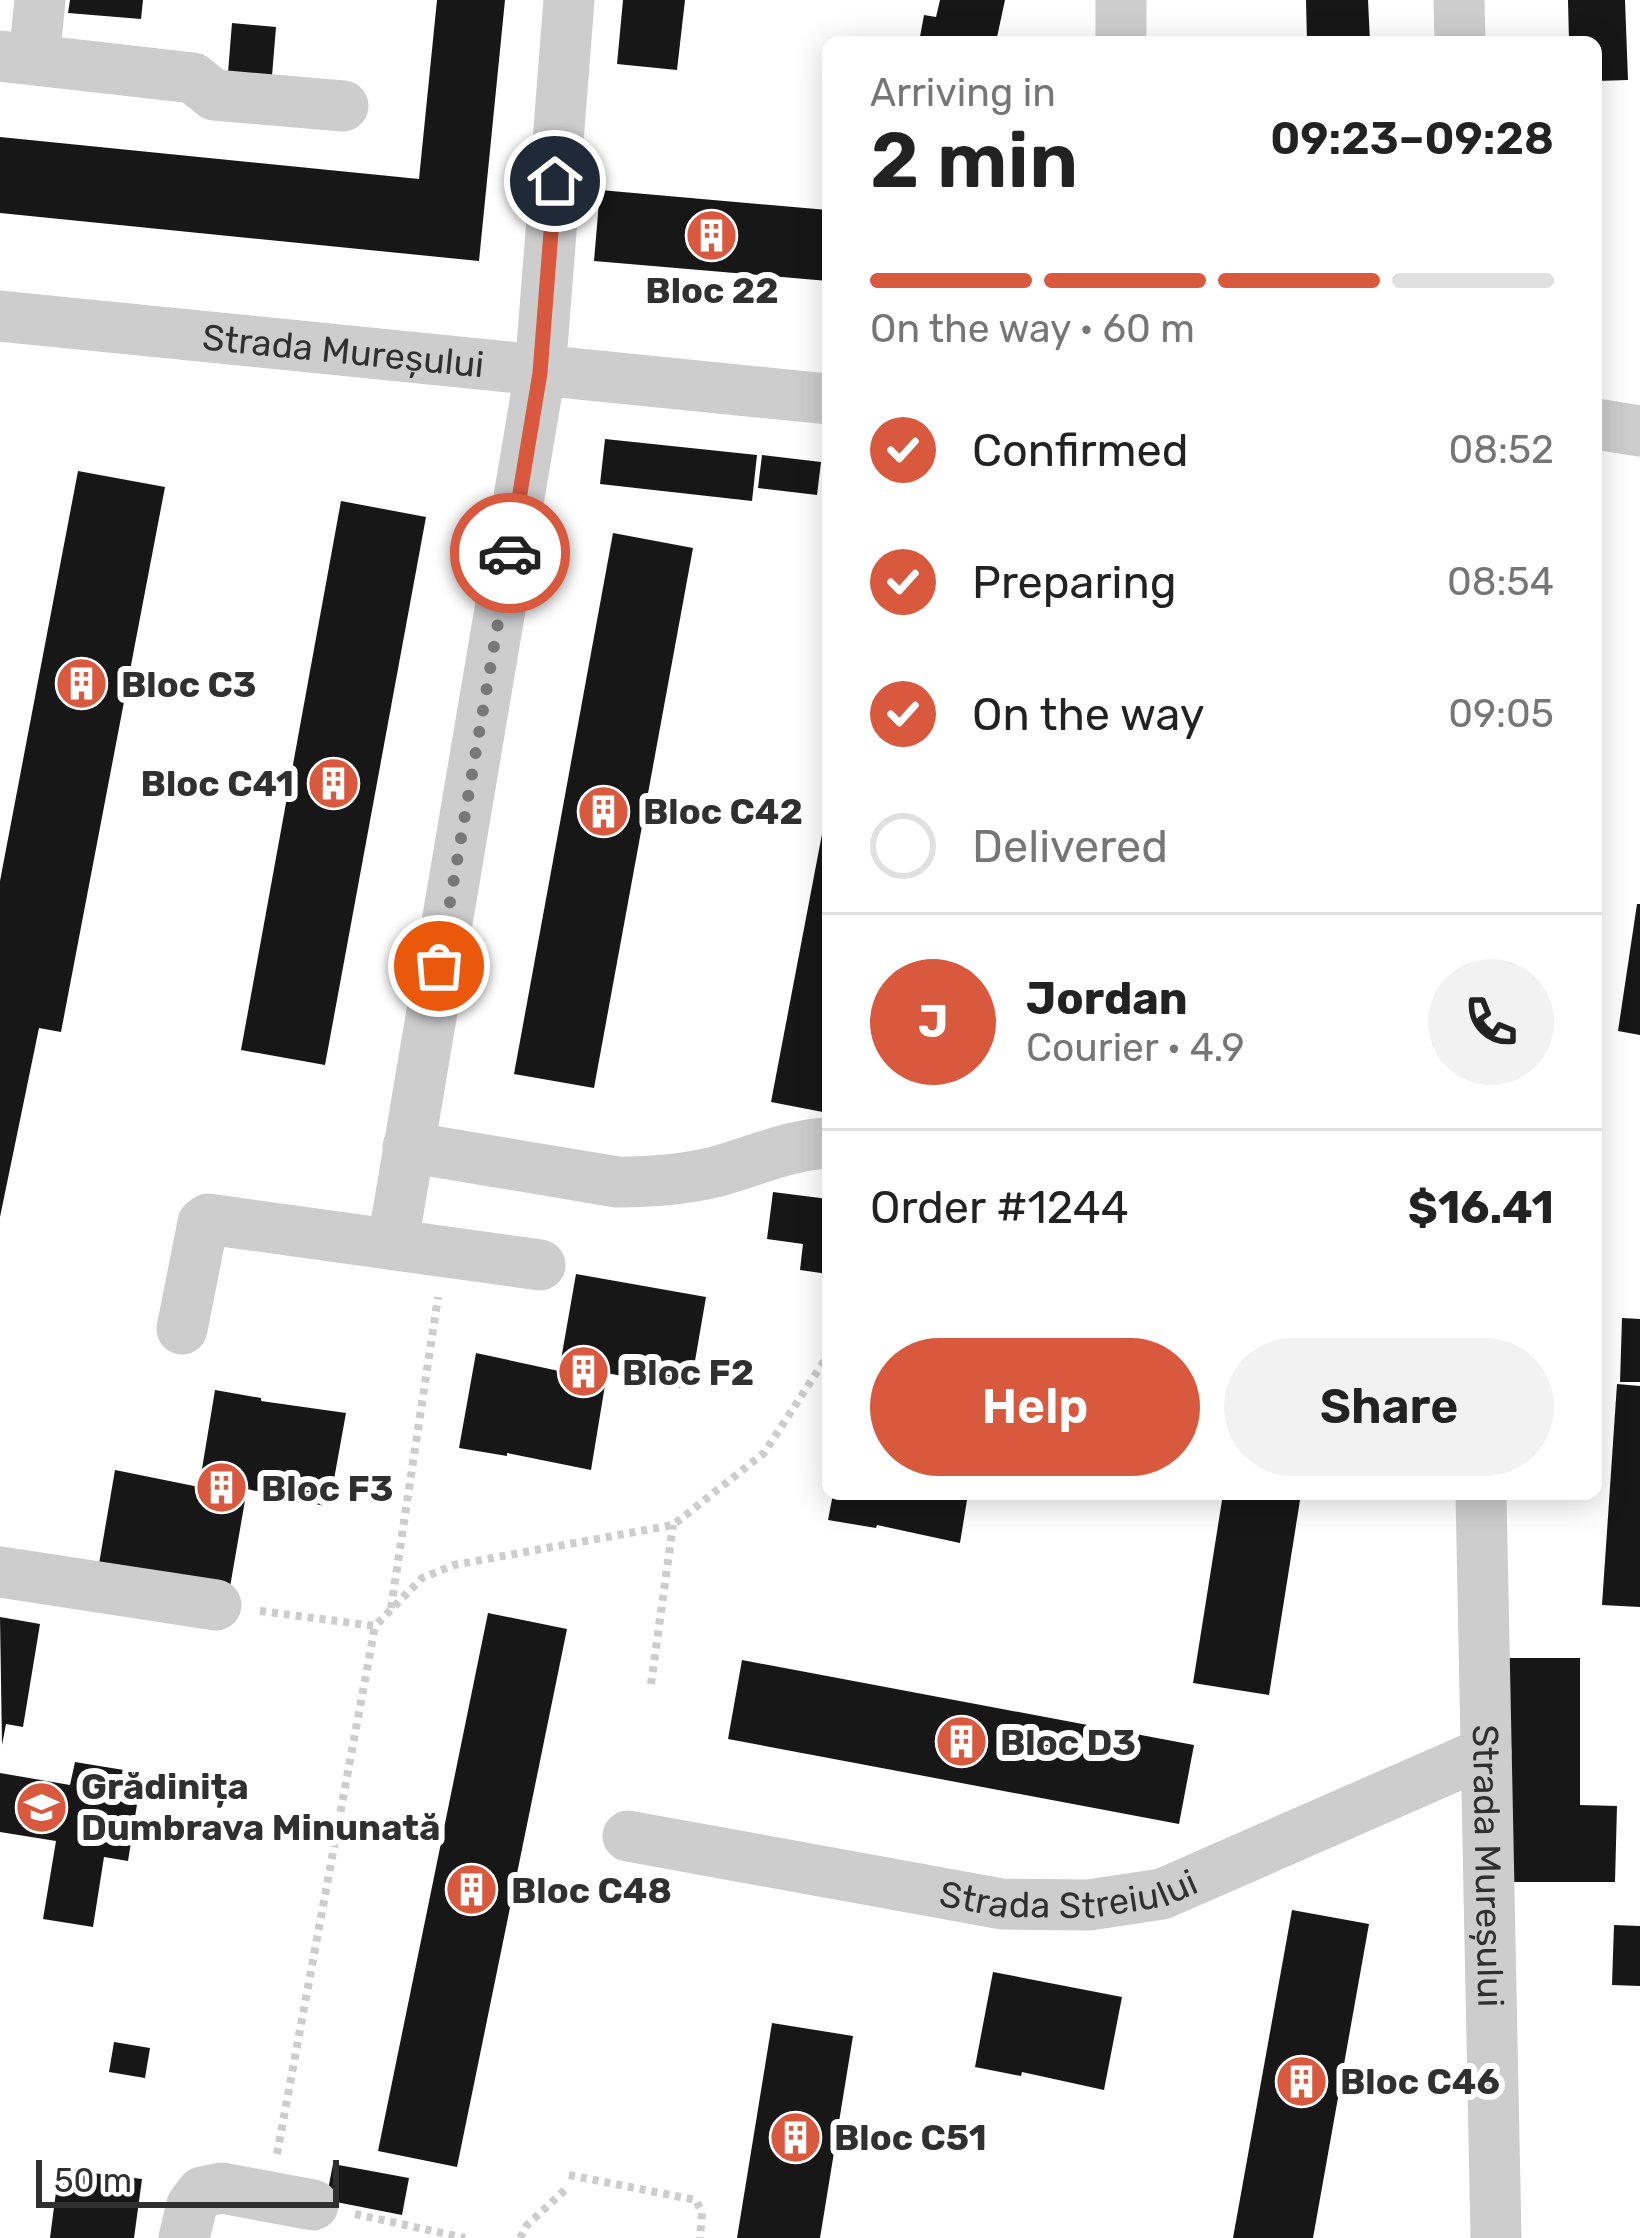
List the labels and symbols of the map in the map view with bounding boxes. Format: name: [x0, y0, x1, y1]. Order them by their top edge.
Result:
pin: [504, 130, 606, 232]
building icon: Bloc 22: [684, 207, 740, 263]
place label: Bloc 22: [645, 269, 779, 312]
street label: Strada Mureșului: [200, 315, 486, 386]
courier: [450, 493, 570, 613]
building icon: Bloc C3: [54, 656, 110, 712]
place label: Bloc C3: [121, 663, 257, 706]
building icon: Bloc C41: [305, 755, 361, 811]
place label: Bloc C41: [141, 762, 294, 805]
building icon: Bloc C42: [576, 783, 632, 839]
place label: Bloc C42: [643, 790, 803, 833]
pin: [388, 915, 490, 1017]
building icon: Bloc F2: [555, 1344, 611, 1400]
place label: Bloc F2: [622, 1351, 754, 1394]
building icon: Bloc F3: [194, 1460, 250, 1516]
place label: Bloc F3: [261, 1467, 394, 1510]
building icon: Bloc D3: [933, 1714, 989, 1770]
place label: Bloc D3: [1000, 1721, 1136, 1764]
street label: Strada Mureșului: [1464, 1724, 1512, 2008]
place label: Grădinița Dumbrava Minunată: [81, 1765, 440, 1849]
school or university icon: Grădinița Dumbrava Minunată: [14, 1779, 70, 1835]
street label: Strada Streiului: [936, 1860, 1204, 1927]
building icon: Bloc C48: [444, 1862, 500, 1918]
place label: Bloc C48: [511, 1869, 672, 1912]
building icon: Bloc C46: [1273, 2053, 1329, 2109]
place label: Bloc C46: [1340, 2060, 1500, 2103]
building icon: Bloc C51: [767, 2109, 823, 2165]
place label: Bloc C51: [834, 2116, 987, 2159]
scale bar: [36, 2154, 339, 2207]

